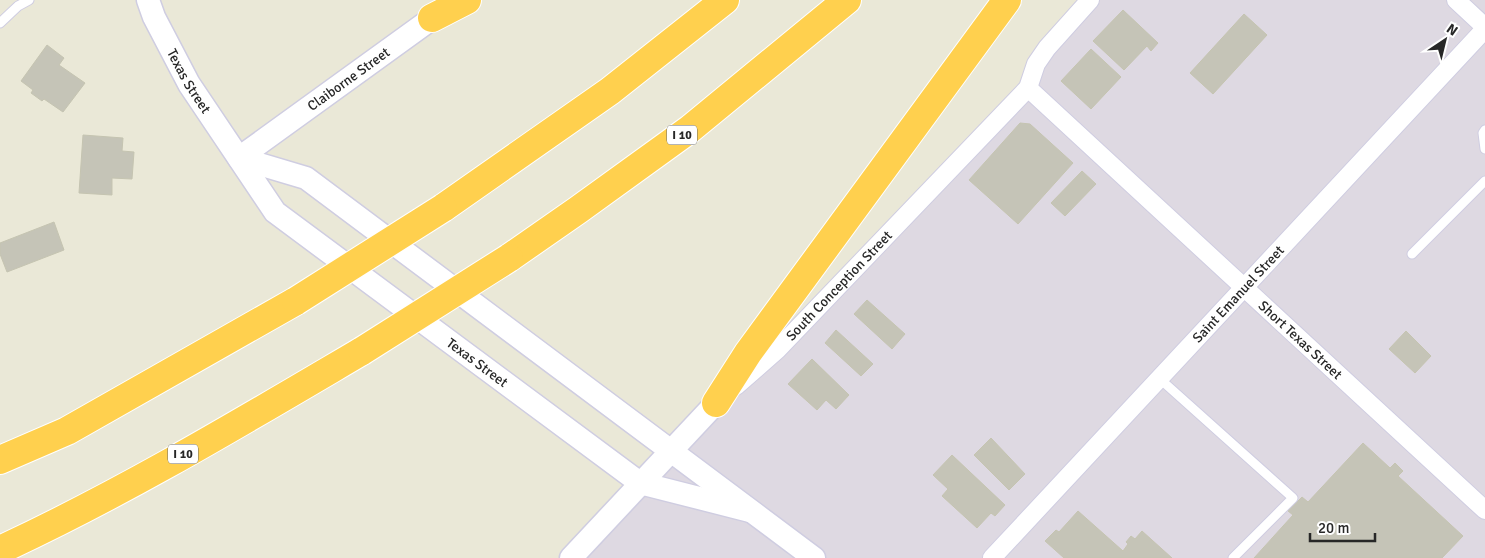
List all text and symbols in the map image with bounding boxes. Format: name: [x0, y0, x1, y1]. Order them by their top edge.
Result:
north arrow: [1420, 15, 1470, 65]
text: N: [1443, 20, 1461, 40]
street label: Claiborne Street: [304, 43, 393, 114]
street label: Texas Street: [164, 46, 215, 117]
road number: I 10: [667, 126, 697, 144]
street label: South Conception Street: [782, 227, 896, 344]
street label: Saint Emanuel Street: [1189, 242, 1288, 346]
street label: Short Texas Street: [1255, 297, 1346, 383]
street label: Texas Street: [444, 334, 511, 391]
road number: I 10: [168, 444, 198, 464]
scale bar: [1310, 510, 1375, 542]
text: 20 m: [1318, 519, 1349, 537]

